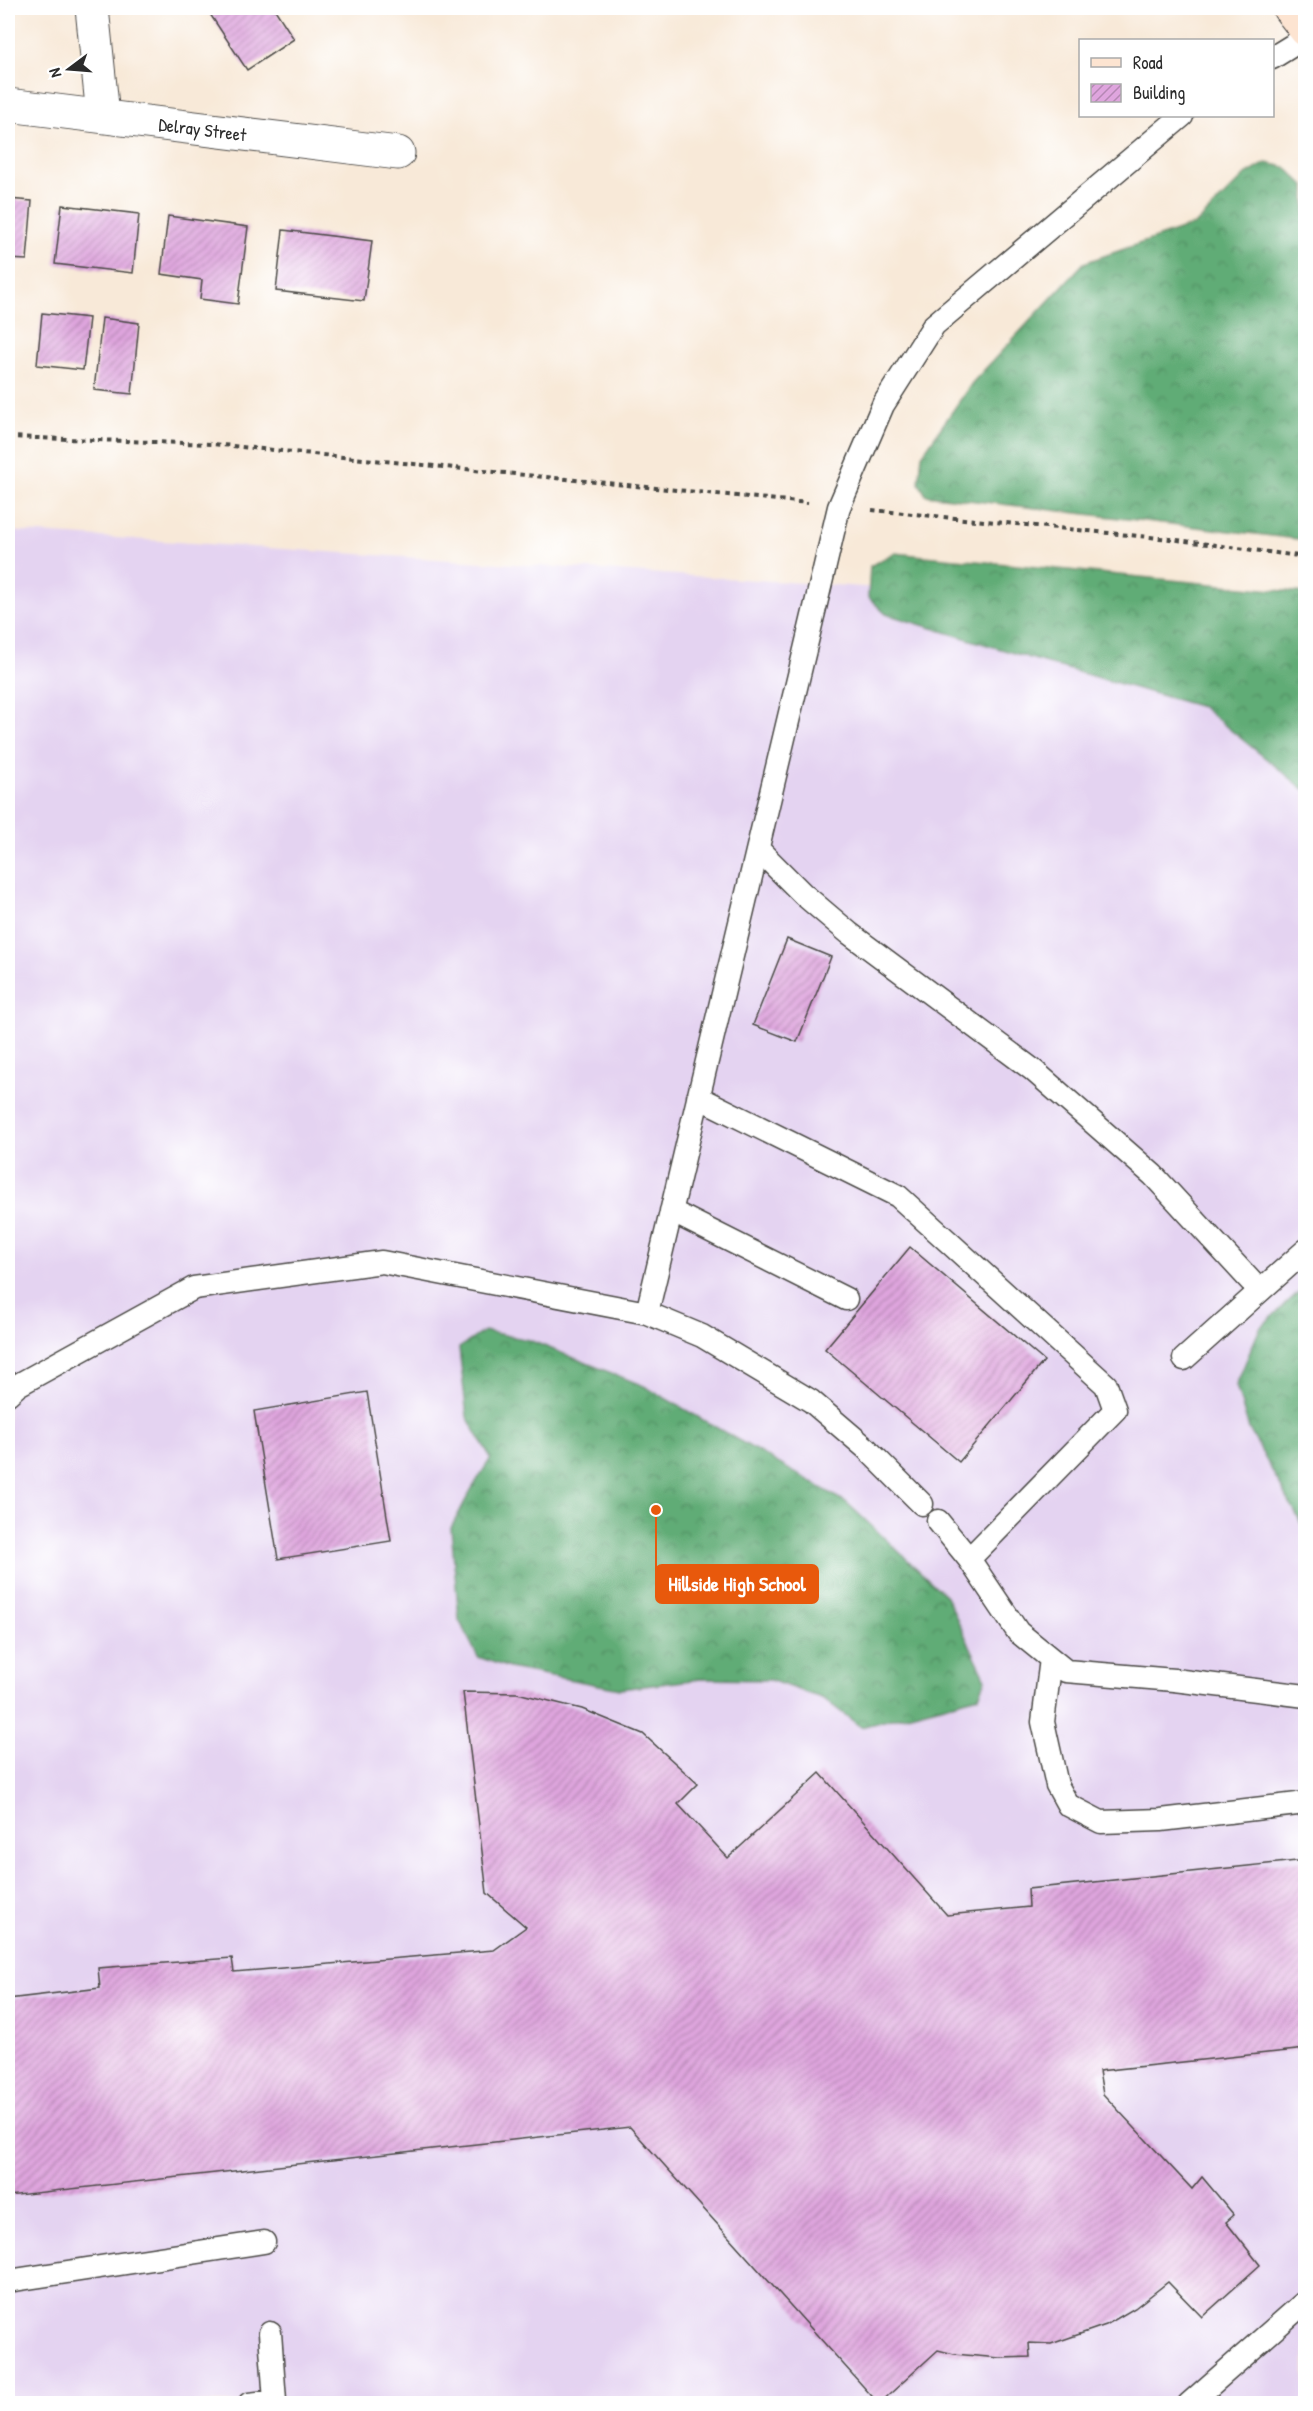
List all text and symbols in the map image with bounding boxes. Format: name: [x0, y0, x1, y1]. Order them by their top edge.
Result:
north arrow: [39, 39, 99, 99]
legend: [1079, 39, 1274, 117]
text: Road: [1133, 50, 1163, 75]
text: N: [43, 66, 66, 80]
text: Building: [1133, 80, 1185, 105]
street label: Delray Street: [157, 111, 249, 147]
callout: Hillside High School: [656, 1565, 818, 1603]
text: Hillside High School: [668, 1570, 806, 1598]

